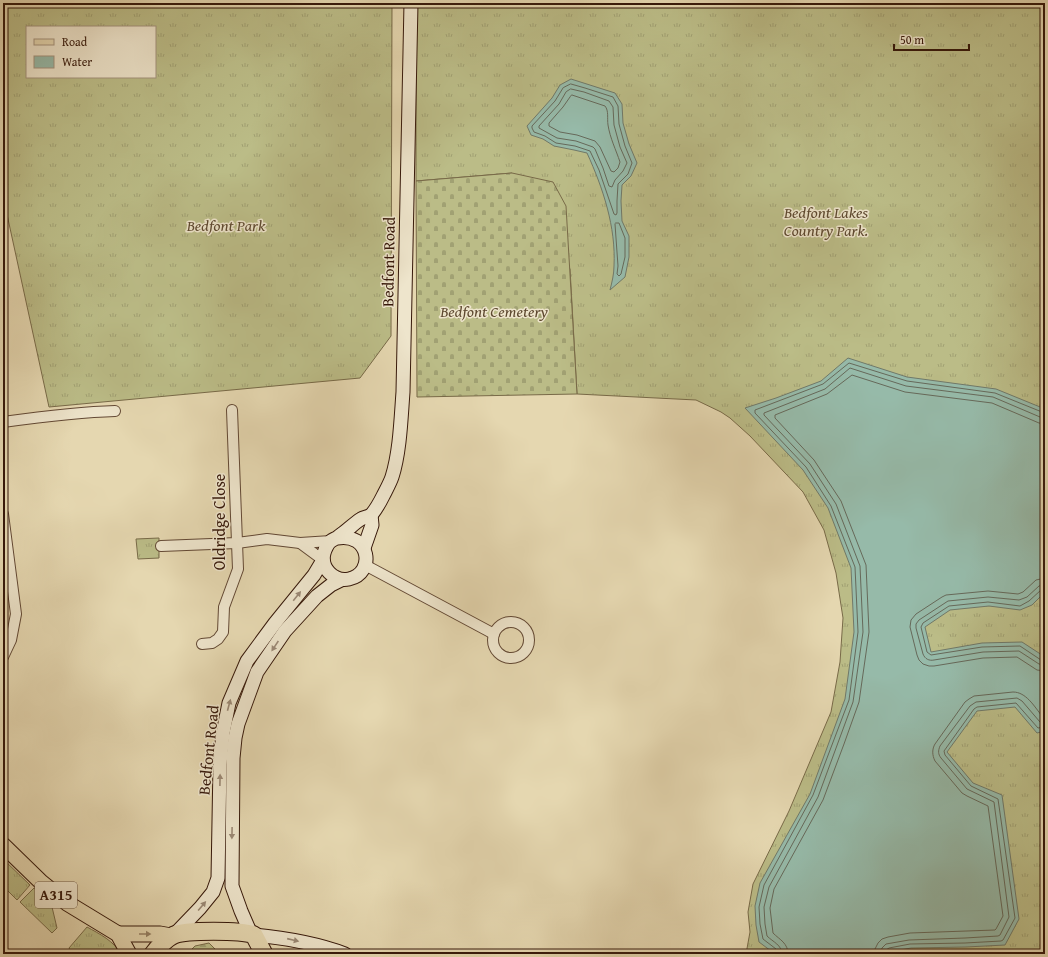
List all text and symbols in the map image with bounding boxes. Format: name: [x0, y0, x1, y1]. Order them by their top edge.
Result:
legend: [26, 26, 156, 78]
scale bar: [894, 26, 969, 52]
text: 50 m: [900, 31, 924, 48]
text: Road: [62, 33, 88, 50]
text: Water: [62, 53, 92, 70]
park label: Bedfont Lakes Country Park.: [783, 200, 868, 242]
park label: Bedfont Park: [186, 213, 266, 237]
street label: Bedfont Road: [375, 216, 401, 307]
park label: Bedfont Cemetery: [439, 299, 548, 323]
street label: Oldridge Close: [207, 474, 231, 570]
one-way arrow: [293, 590, 301, 601]
one-way arrow: [271, 641, 279, 651]
one-way arrow: [226, 699, 232, 711]
street label: Bedfont Road: [191, 704, 225, 796]
one-way arrow: [217, 773, 223, 786]
one-way arrow: [229, 827, 236, 839]
road number: A315: [35, 882, 77, 908]
one-way arrow: [197, 900, 206, 911]
one-way arrow: [139, 931, 152, 937]
one-way arrow: [287, 937, 299, 943]

